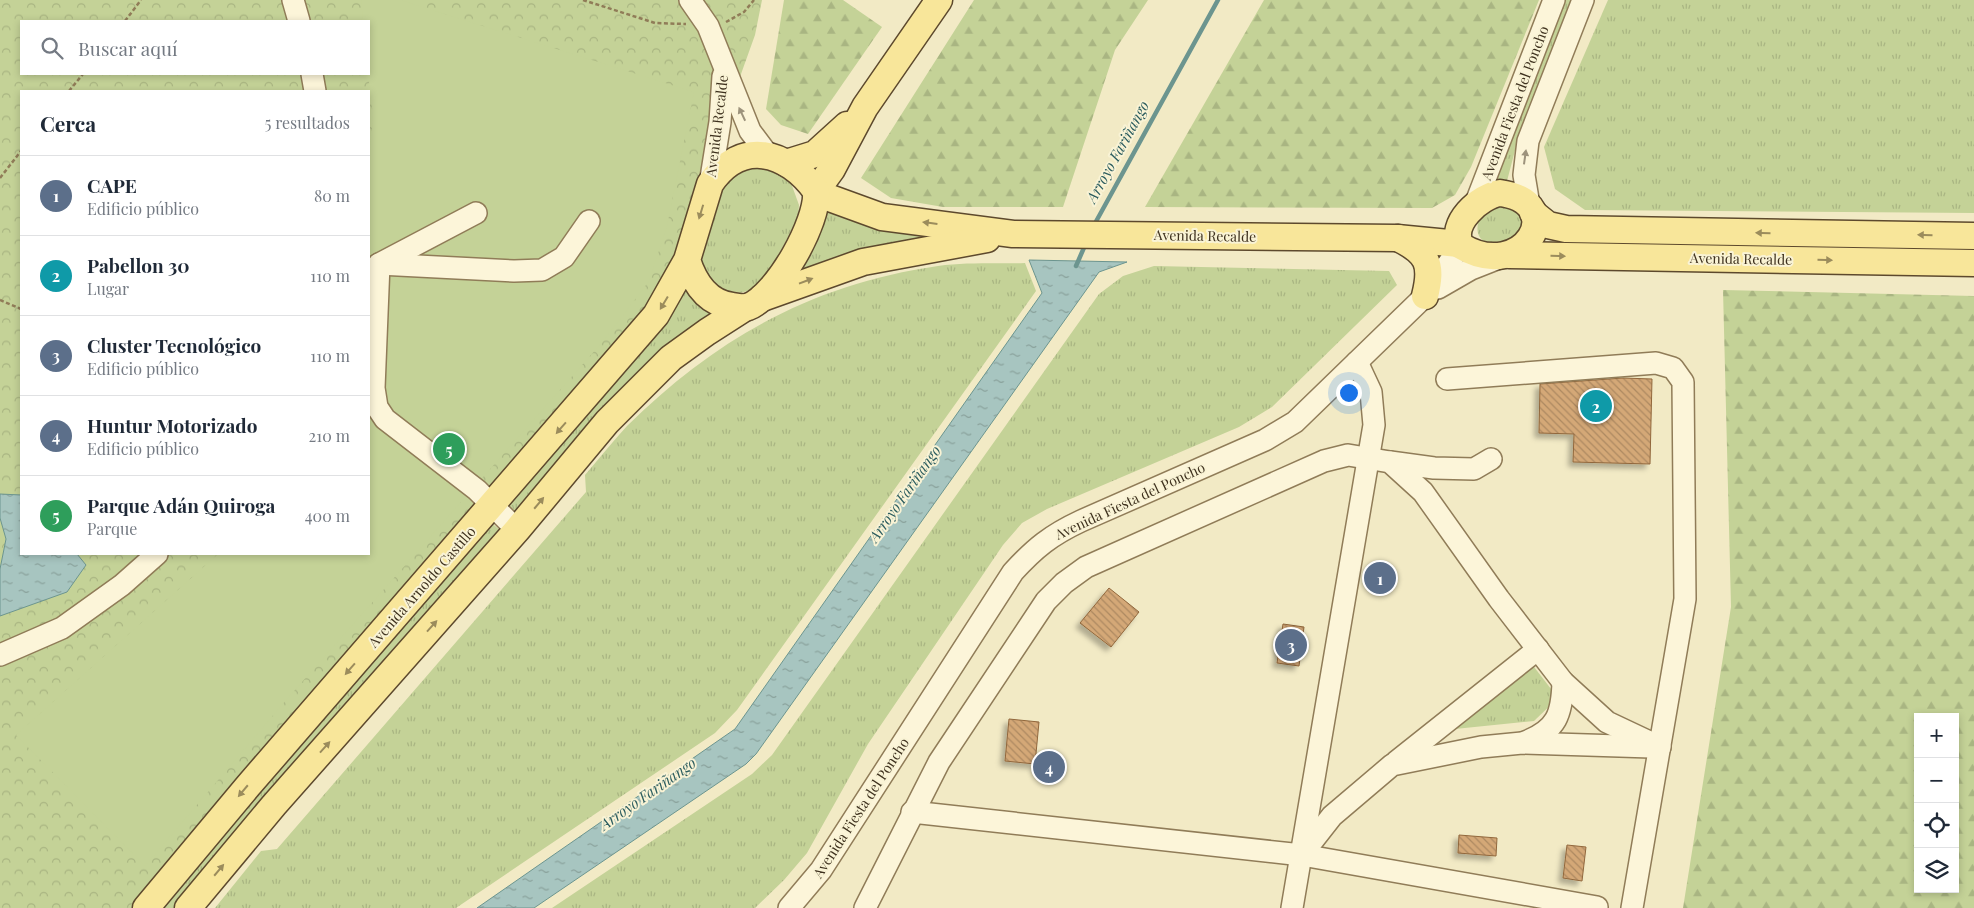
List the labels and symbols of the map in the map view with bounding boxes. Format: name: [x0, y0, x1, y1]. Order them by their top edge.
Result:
street label: Avenida Fiesta del Poncho: [1476, 23, 1553, 184]
street label: Avenida Recalde: [701, 74, 732, 179]
water label: Arroyo Fariñango: [1080, 97, 1153, 208]
one-way arrow: [738, 107, 746, 121]
one-way arrow: [1522, 149, 1530, 165]
one-way arrow: [697, 205, 705, 220]
one-way arrow: [922, 219, 938, 227]
street label: Avenida Recalde: [1153, 225, 1256, 246]
one-way arrow: [1755, 228, 1771, 236]
one-way arrow: [1917, 231, 1933, 239]
street label: Avenida Recalde: [1689, 248, 1792, 269]
one-way arrow: [1550, 252, 1566, 260]
one-way arrow: [1817, 257, 1833, 265]
one-way arrow: [799, 277, 814, 284]
one-way arrow: [660, 296, 669, 309]
your location: [1336, 380, 1362, 406]
pin: 2: [1580, 387, 1612, 425]
one-way arrow: [555, 421, 566, 434]
pin: 5: [433, 430, 465, 468]
water label: Arroyo Fariñango: [862, 441, 945, 547]
street label: Avenida Fiesta del Poncho: [1051, 457, 1208, 544]
one-way arrow: [534, 497, 545, 510]
street label: Avenida Arnoldo Castillo: [363, 522, 480, 652]
pin: 1: [1364, 559, 1396, 597]
one-way arrow: [427, 619, 438, 632]
pin: 3: [1275, 626, 1307, 664]
one-way arrow: [344, 662, 356, 674]
street label: Avenida Fiesta del Poncho: [808, 734, 913, 882]
one-way arrow: [319, 742, 331, 754]
pin: 4: [1033, 748, 1065, 786]
water label: Arroyo Fariñango: [594, 752, 700, 835]
one-way arrow: [238, 785, 249, 798]
one-way arrow: [213, 864, 224, 877]

